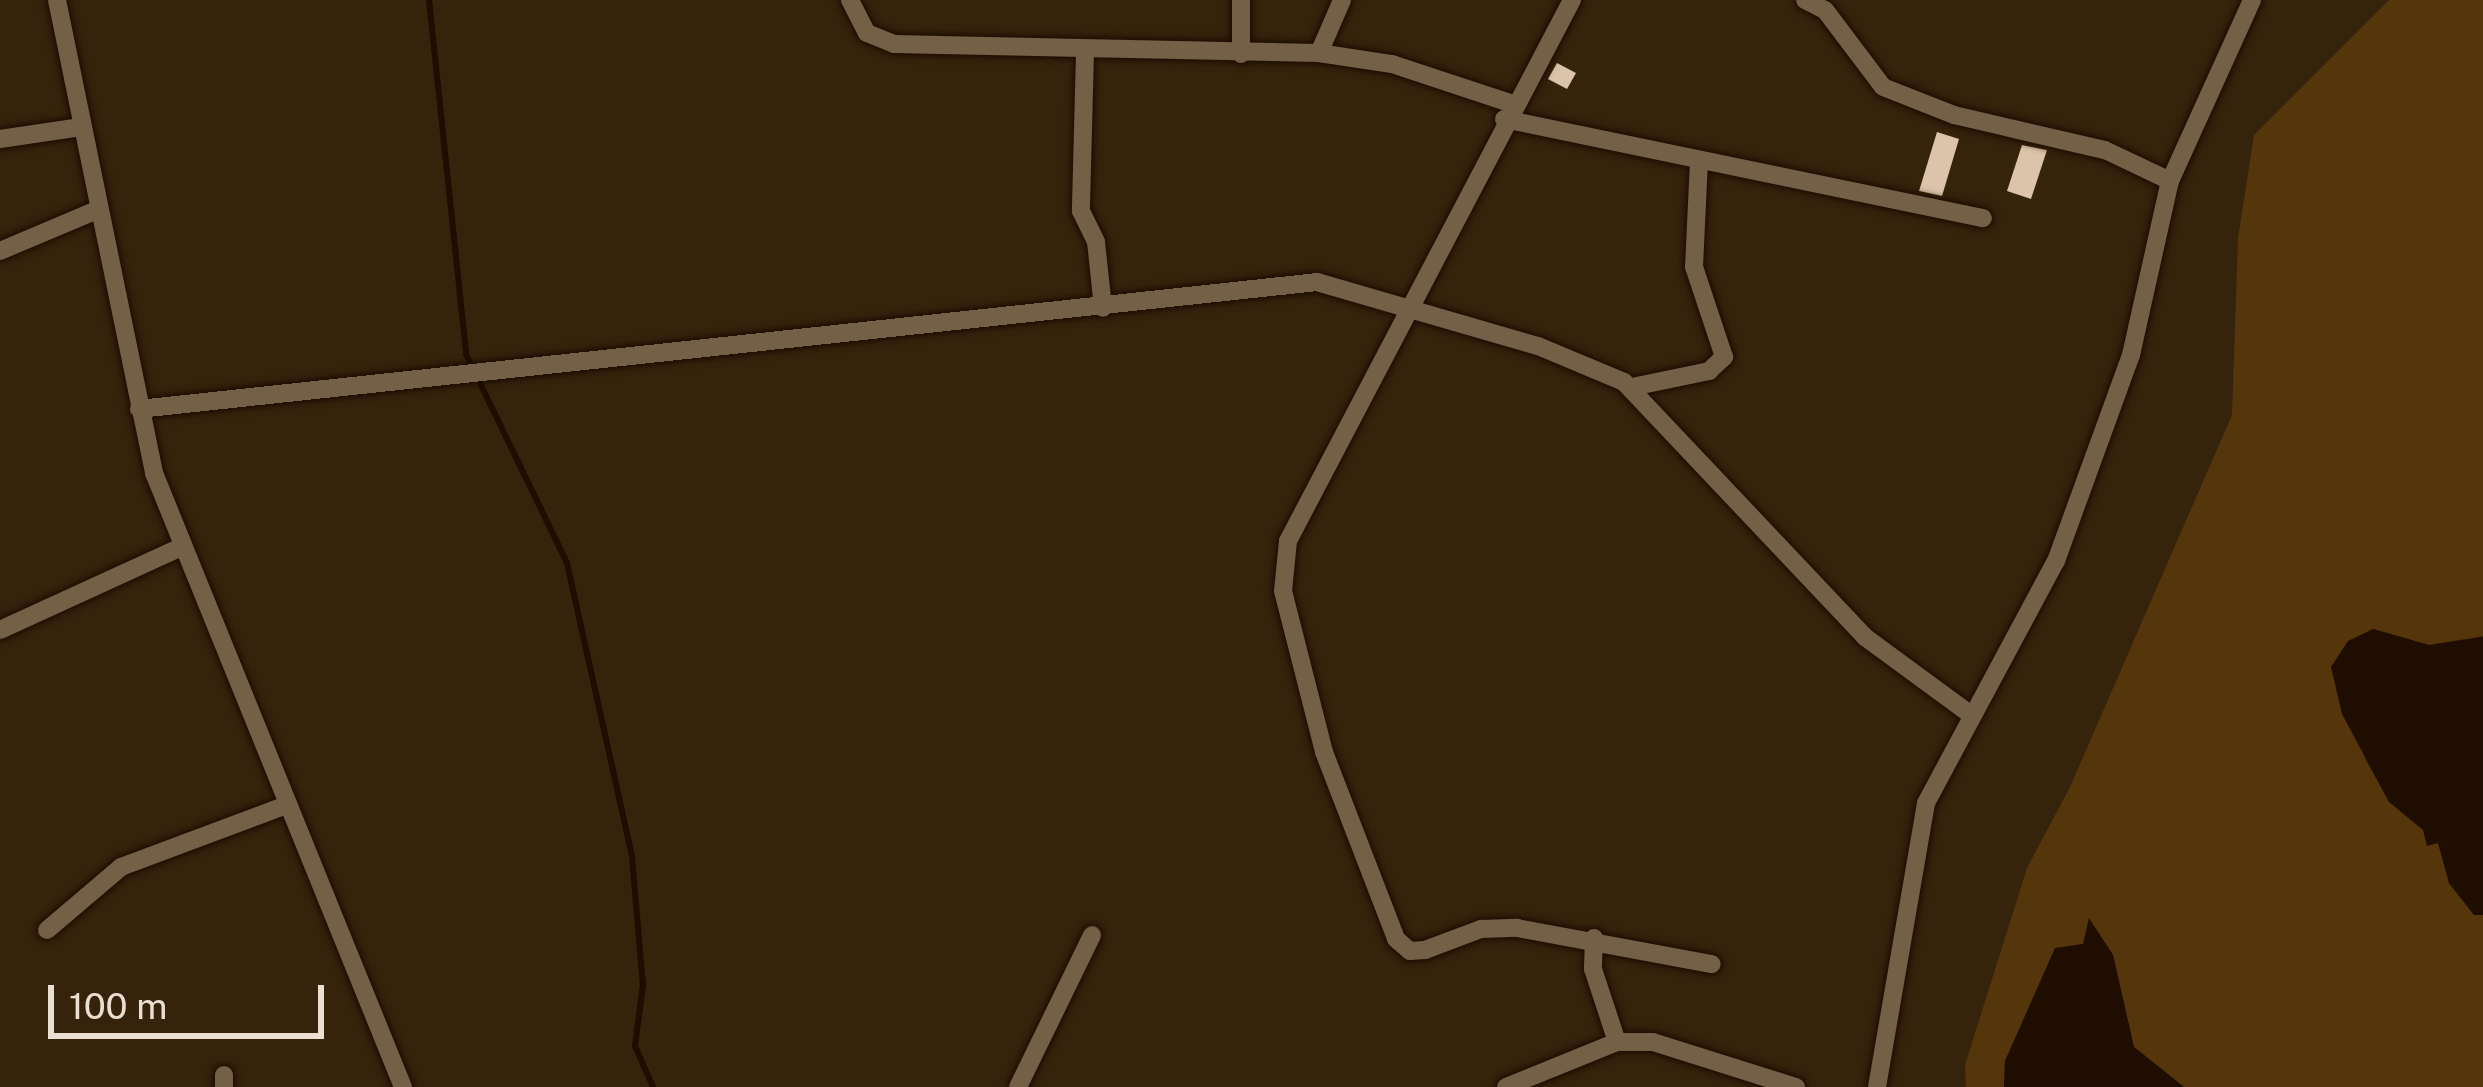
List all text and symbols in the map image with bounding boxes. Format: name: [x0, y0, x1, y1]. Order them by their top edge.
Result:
scale bar: [54, 961, 330, 1035]
text: 100 m: [69, 985, 167, 1027]

